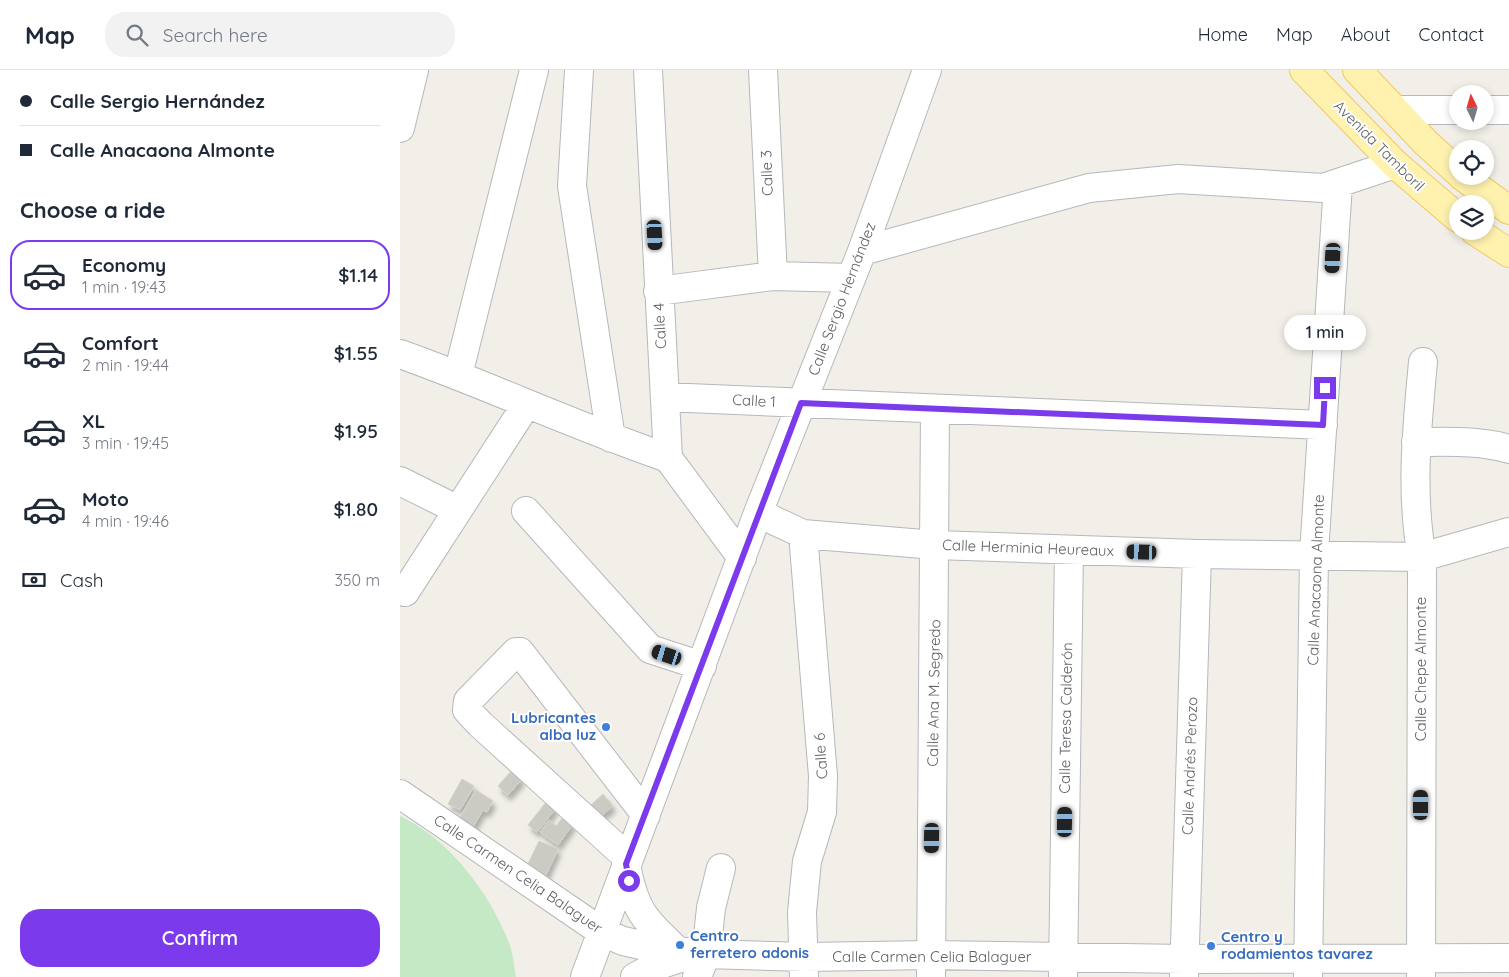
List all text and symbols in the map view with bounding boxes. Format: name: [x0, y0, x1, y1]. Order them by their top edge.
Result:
search box: [105, 12, 455, 57]
text: Map: [25, 20, 75, 50]
icon: search: [123, 21, 151, 49]
text: Search here: [163, 23, 268, 47]
text: Home: [1198, 23, 1248, 46]
text: Map: [1276, 23, 1313, 46]
text: About: [1341, 23, 1391, 46]
text: Contact: [1419, 23, 1484, 46]
north arrow: [1449, 85, 1494, 130]
map controls: [1449, 85, 1494, 240]
text: Calle Sergio Hernández: [50, 89, 265, 113]
street label: Avenida Tamboril: [1330, 96, 1429, 195]
text: Calle Anacaona Almonte: [50, 138, 275, 162]
button: locate: [1449, 140, 1494, 185]
street label: Calle 3: [756, 150, 777, 196]
button: layers: [1449, 195, 1494, 240]
text: Choose a ride: [20, 196, 165, 224]
car: [646, 220, 663, 250]
street label: Calle Sergio Hernández: [804, 220, 880, 378]
car: [1324, 243, 1341, 273]
icon: car: [22, 253, 67, 298]
text: Economy: [82, 253, 166, 277]
text: $1.14: [338, 263, 378, 287]
text: 1 min · 19:43: [82, 277, 166, 297]
street label: Calle 4: [649, 302, 670, 350]
callout: 1 min: [1284, 316, 1366, 350]
text: 1 min: [1306, 322, 1344, 342]
icon: car: [22, 331, 67, 376]
text: Comfort: [82, 331, 159, 355]
text: $1.55: [334, 341, 378, 365]
text: 2 min · 19:44: [82, 355, 169, 375]
route end: [1314, 377, 1336, 399]
street label: Calle 1: [732, 390, 776, 411]
icon: car: [22, 409, 67, 454]
text: XL: [82, 409, 105, 433]
text: $1.95: [334, 419, 378, 443]
text: 3 min · 19:45: [82, 433, 169, 453]
icon: car: [22, 487, 67, 532]
text: Moto: [82, 487, 129, 511]
street label: Calle Anacaona Almonte: [1303, 494, 1328, 666]
text: $1.80: [333, 497, 378, 521]
text: 4 min · 19:46: [82, 511, 169, 531]
street label: Calle Herminia Heureaux: [942, 535, 1114, 560]
car: [1126, 544, 1157, 560]
icon: cash: [20, 566, 48, 594]
text: Cash: [60, 568, 104, 592]
text: 350 m: [334, 570, 380, 590]
street label: Calle Chepe Almonte: [1411, 597, 1430, 741]
street label: Calle Ana M. Segredo: [923, 619, 944, 767]
street label: Calle Teresa Calderón: [1055, 642, 1076, 794]
car: [650, 643, 683, 667]
street label: Calle Andrés Perozo: [1178, 696, 1201, 835]
place label: Lubricantes alba luz: [511, 708, 596, 744]
marker: Lubricantes alba luz: [600, 721, 612, 733]
street label: Calle 6: [809, 732, 832, 780]
car: [1413, 790, 1428, 820]
car: [1057, 807, 1072, 837]
street label: Calle Carmen Celia Balaguer: [430, 810, 606, 937]
car: [924, 823, 939, 853]
route start: [618, 870, 640, 892]
button: Confirm: [20, 909, 380, 967]
place label: Centro ferretero adonis: [690, 926, 809, 962]
place label: Centro y rodamientos tavarez: [1221, 927, 1373, 963]
marker: Centro ferretero adonis: [674, 939, 686, 951]
marker: Centro y rodamientos tavarez: [1205, 940, 1217, 952]
street label: Calle Carmen Celia Balaguer: [832, 947, 1032, 966]

